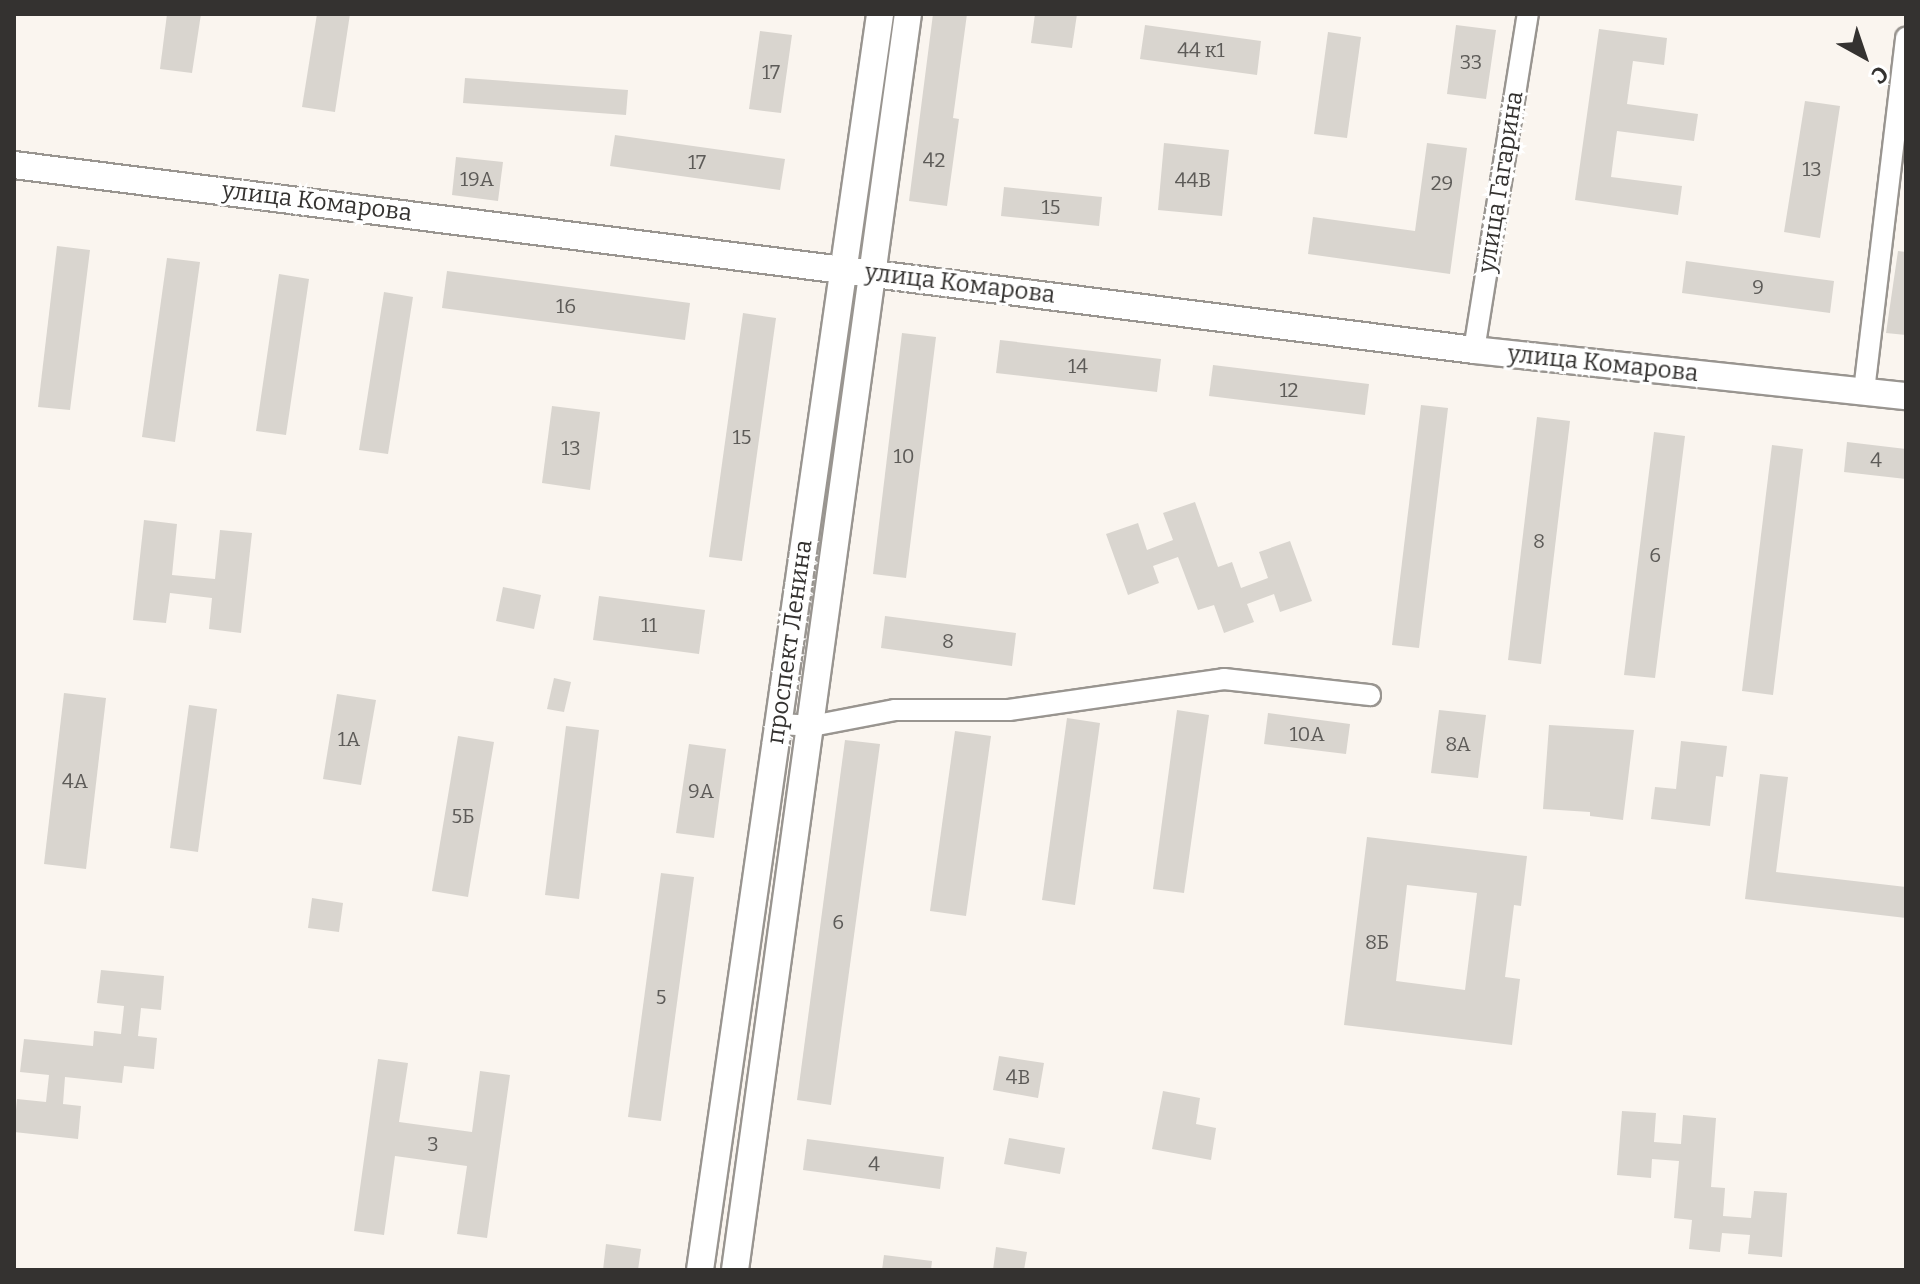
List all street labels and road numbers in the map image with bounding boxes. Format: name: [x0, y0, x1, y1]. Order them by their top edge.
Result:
street label: улица Гагарина: [1472, 89, 1530, 275]
street label: улица Комарова: [220, 176, 414, 228]
street label: улица Комарова: [863, 258, 1057, 310]
street label: улица Комарова: [1506, 340, 1700, 388]
street label: проспект Ленина: [761, 538, 819, 746]

